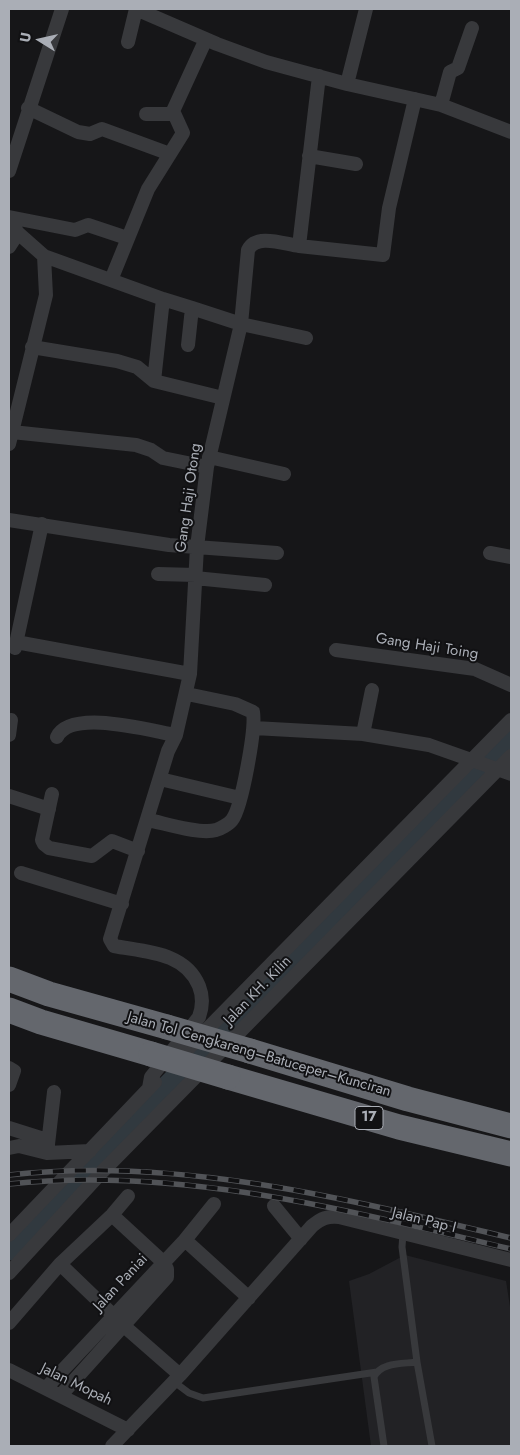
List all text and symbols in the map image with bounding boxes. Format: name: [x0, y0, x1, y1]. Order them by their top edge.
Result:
north arrow: [15, 15, 65, 65]
text: U: [15, 31, 36, 44]
street label: Gang Haji Otong: [172, 442, 206, 554]
street label: Gang Haji Toing: [374, 630, 480, 664]
street label: Jalan KH. Kilin: [220, 953, 296, 1029]
street label: Jalan Tol Cengkareng–Batuceper–Kunciran: [125, 1009, 393, 1101]
road number: 17: [355, 1106, 383, 1130]
street label: Jalan Pap I: [390, 1204, 458, 1238]
street label: Jalan Paniai: [90, 1251, 152, 1315]
street label: Jalan Mopah: [37, 1360, 115, 1410]

